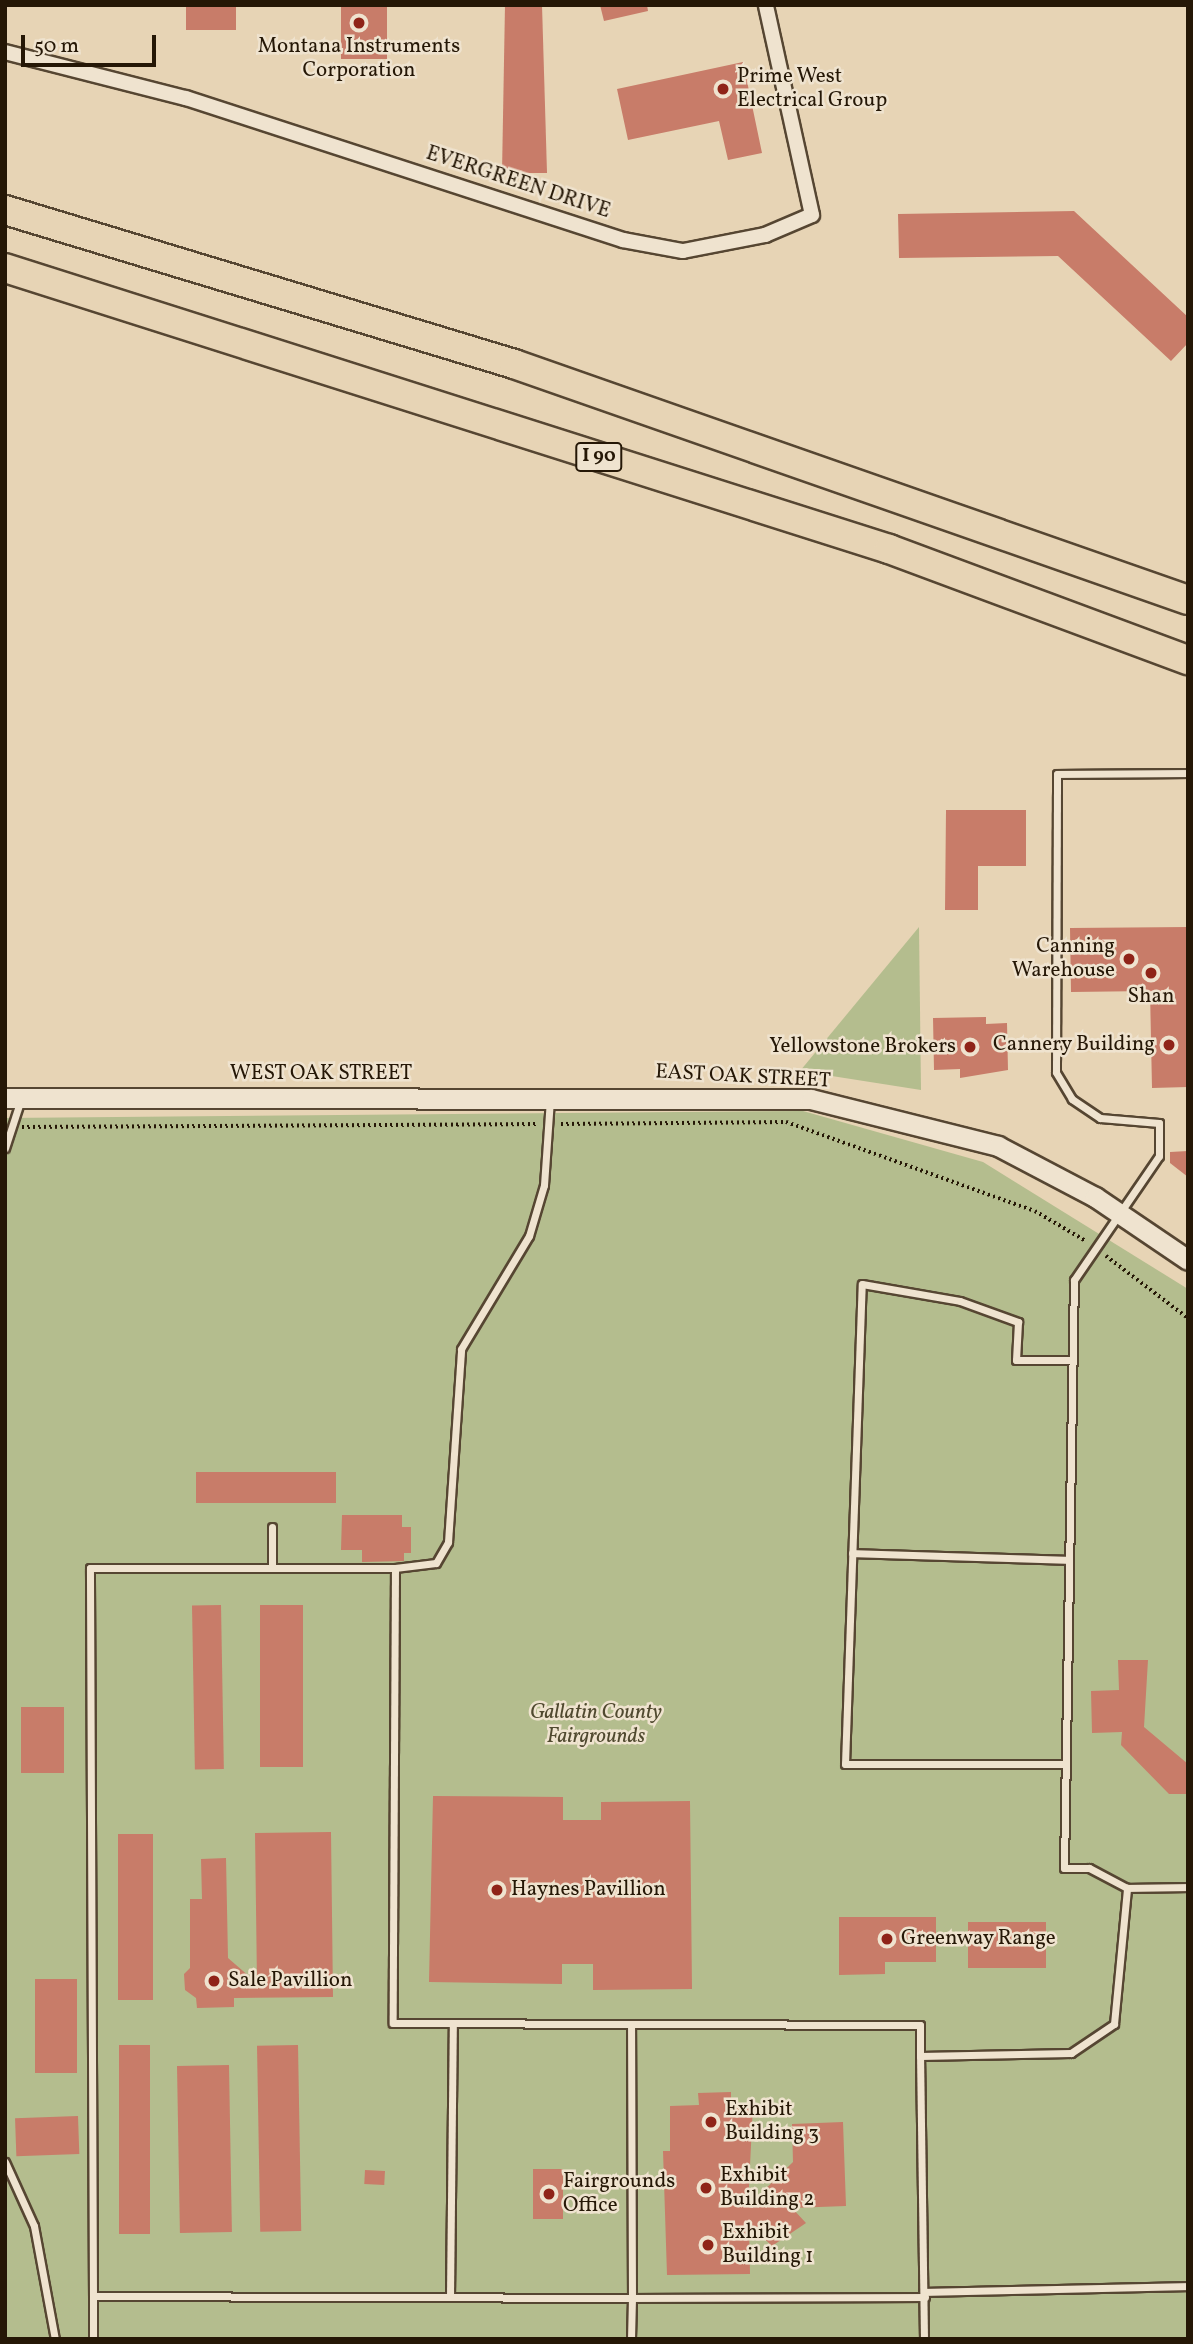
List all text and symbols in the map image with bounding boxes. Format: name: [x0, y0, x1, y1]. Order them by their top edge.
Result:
marker: Montana Instruments Corporation: [351, 15, 367, 31]
scale bar: [24, 21, 159, 65]
text: 50 m: [34, 32, 79, 61]
place label: Montana Instruments Corporation: [258, 34, 460, 84]
place label: Prime West Electrical Group: [737, 64, 887, 114]
marker: Prime West Electrical Group: [715, 81, 731, 97]
street label: EVERGREEN DRIVE: [423, 141, 613, 225]
road number: I 90: [574, 442, 624, 472]
place label: Canning Warehouse: [1012, 934, 1115, 984]
marker: Canning Warehouse: [1121, 951, 1137, 967]
marker: Shan: [1143, 965, 1159, 981]
place label: Shan: [1127, 984, 1175, 1010]
place label: Cannery Building: [992, 1032, 1155, 1058]
place label: Yellowstone Brokers: [769, 1034, 956, 1060]
marker: Cannery Building: [1161, 1037, 1177, 1053]
marker: Yellowstone Brokers: [962, 1039, 978, 1055]
street label: EAST OAK STREET: [654, 1060, 832, 1094]
street label: WEST OAK STREET: [229, 1061, 413, 1087]
park label: Gallatin County Fairgrounds: [530, 1700, 662, 1750]
place label: Haynes Pavillion: [511, 1877, 666, 1903]
marker: Haynes Pavillion: [489, 1882, 505, 1898]
place label: Greenway Range: [901, 1926, 1056, 1952]
marker: Greenway Range: [879, 1931, 895, 1947]
place label: Sale Pavillion: [228, 1968, 353, 1994]
marker: Sale Pavillion: [206, 1973, 222, 1989]
place label: Exhibit Building 3: [725, 2097, 819, 2147]
marker: Exhibit Building 3: [703, 2114, 719, 2130]
place label: Exhibit Building 2: [720, 2163, 814, 2213]
place label: Fairgrounds Office: [563, 2169, 675, 2219]
marker: Exhibit Building 2: [698, 2180, 714, 2196]
marker: Fairgrounds Office: [541, 2186, 557, 2202]
place label: Exhibit Building 1: [722, 2220, 813, 2270]
marker: Exhibit Building 1: [700, 2237, 716, 2253]

